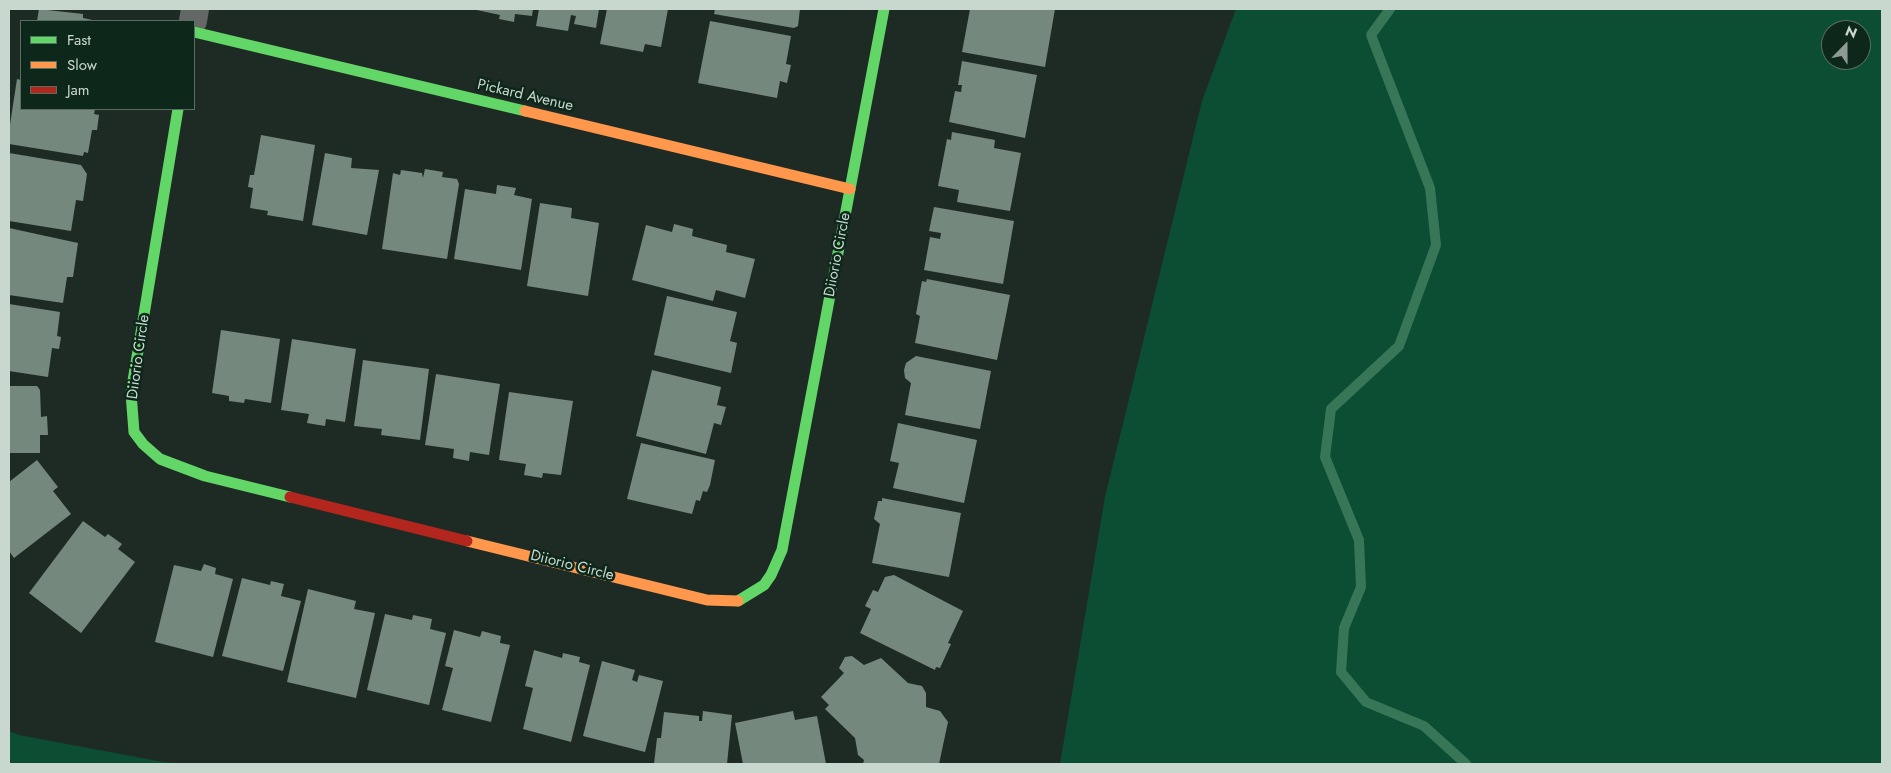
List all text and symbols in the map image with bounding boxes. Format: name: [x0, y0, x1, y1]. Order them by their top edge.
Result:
legend: [20, 20, 195, 110]
north arrow: [1821, 20, 1871, 70]
text: N: [1842, 21, 1860, 43]
text: Fast: [67, 29, 91, 51]
text: Slow: [67, 54, 97, 76]
street label: Pickard Avenue: [475, 76, 575, 116]
text: Jam: [67, 79, 90, 101]
street label: Diiorio Circle: [821, 211, 855, 299]
street label: Diiorio Circle: [124, 313, 154, 401]
street label: Diiorio Circle: [528, 547, 616, 585]

